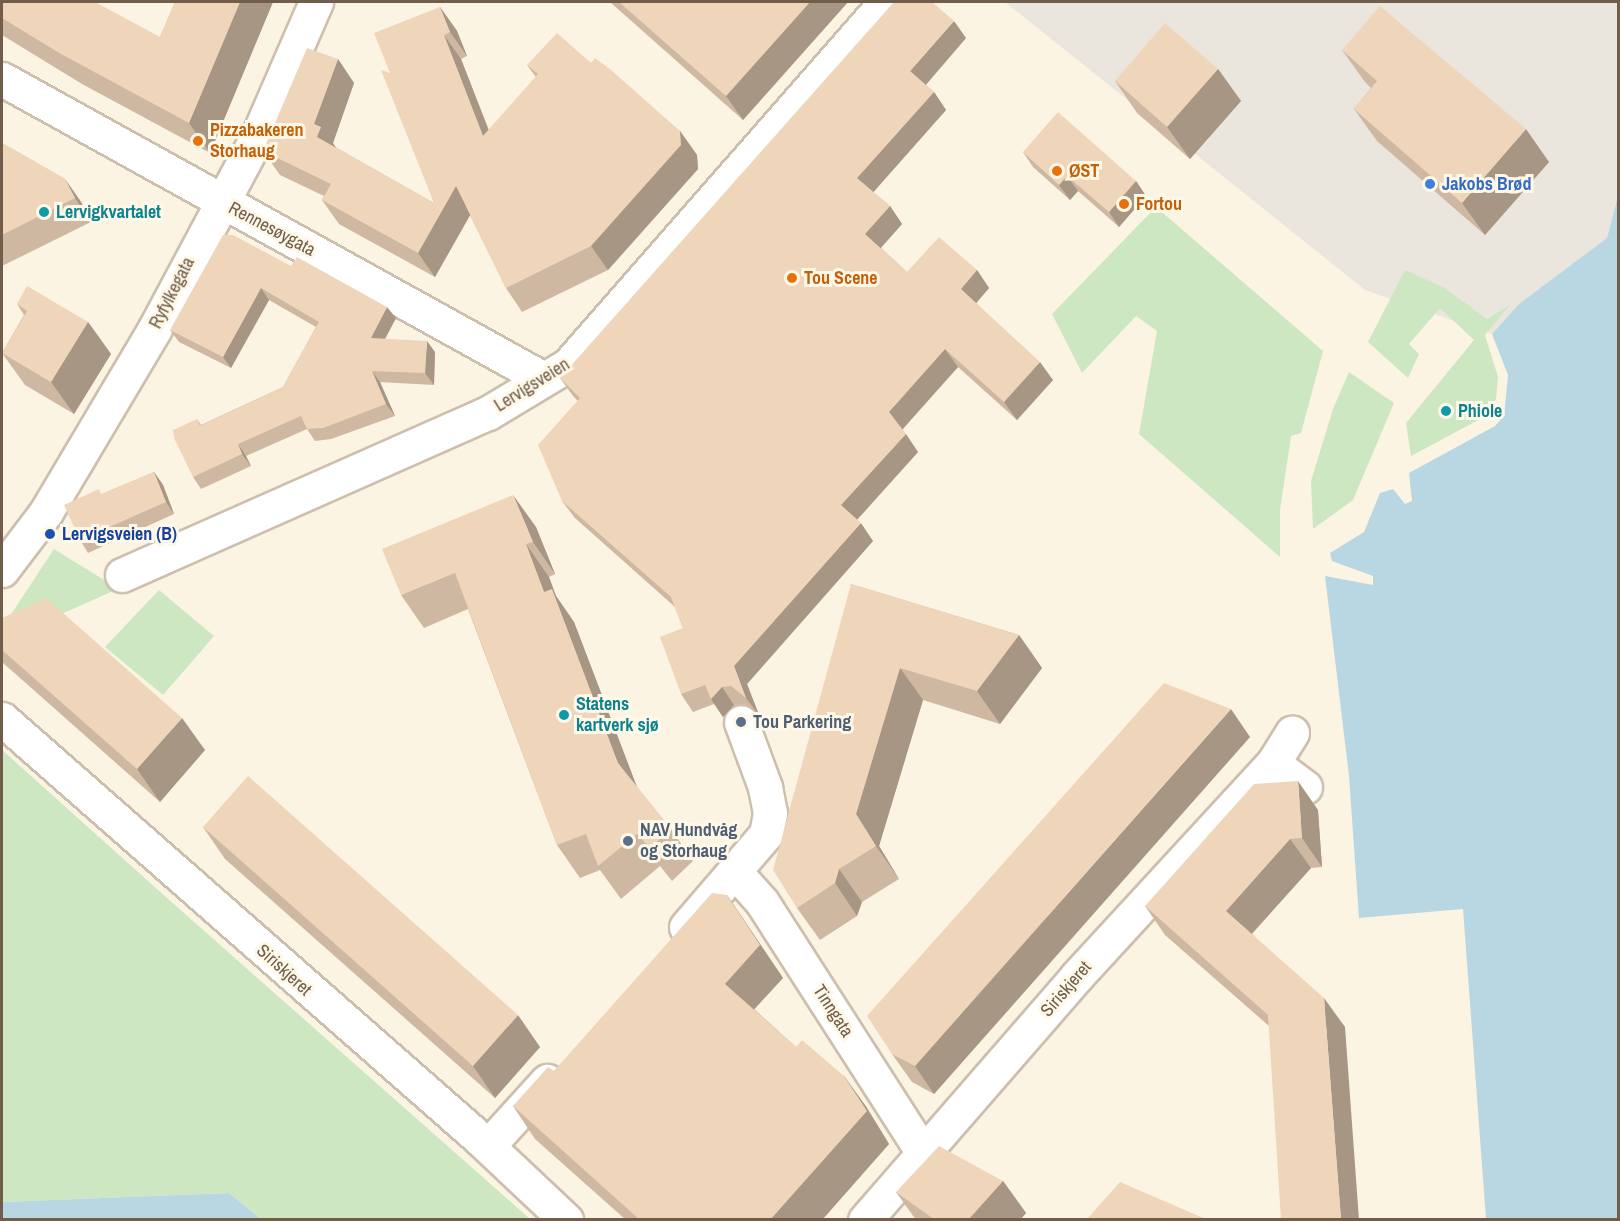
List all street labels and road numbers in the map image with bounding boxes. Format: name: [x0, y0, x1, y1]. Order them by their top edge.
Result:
street label: Rennesøygata: [225, 197, 319, 261]
street label: Ryfylkegata: [145, 254, 199, 332]
street label: Lervigsveien: [490, 353, 574, 417]
street label: Siriskjeret: [252, 940, 316, 1000]
street label: Siriskjeret: [1036, 957, 1096, 1021]
street label: Tinngata: [808, 981, 858, 1041]

